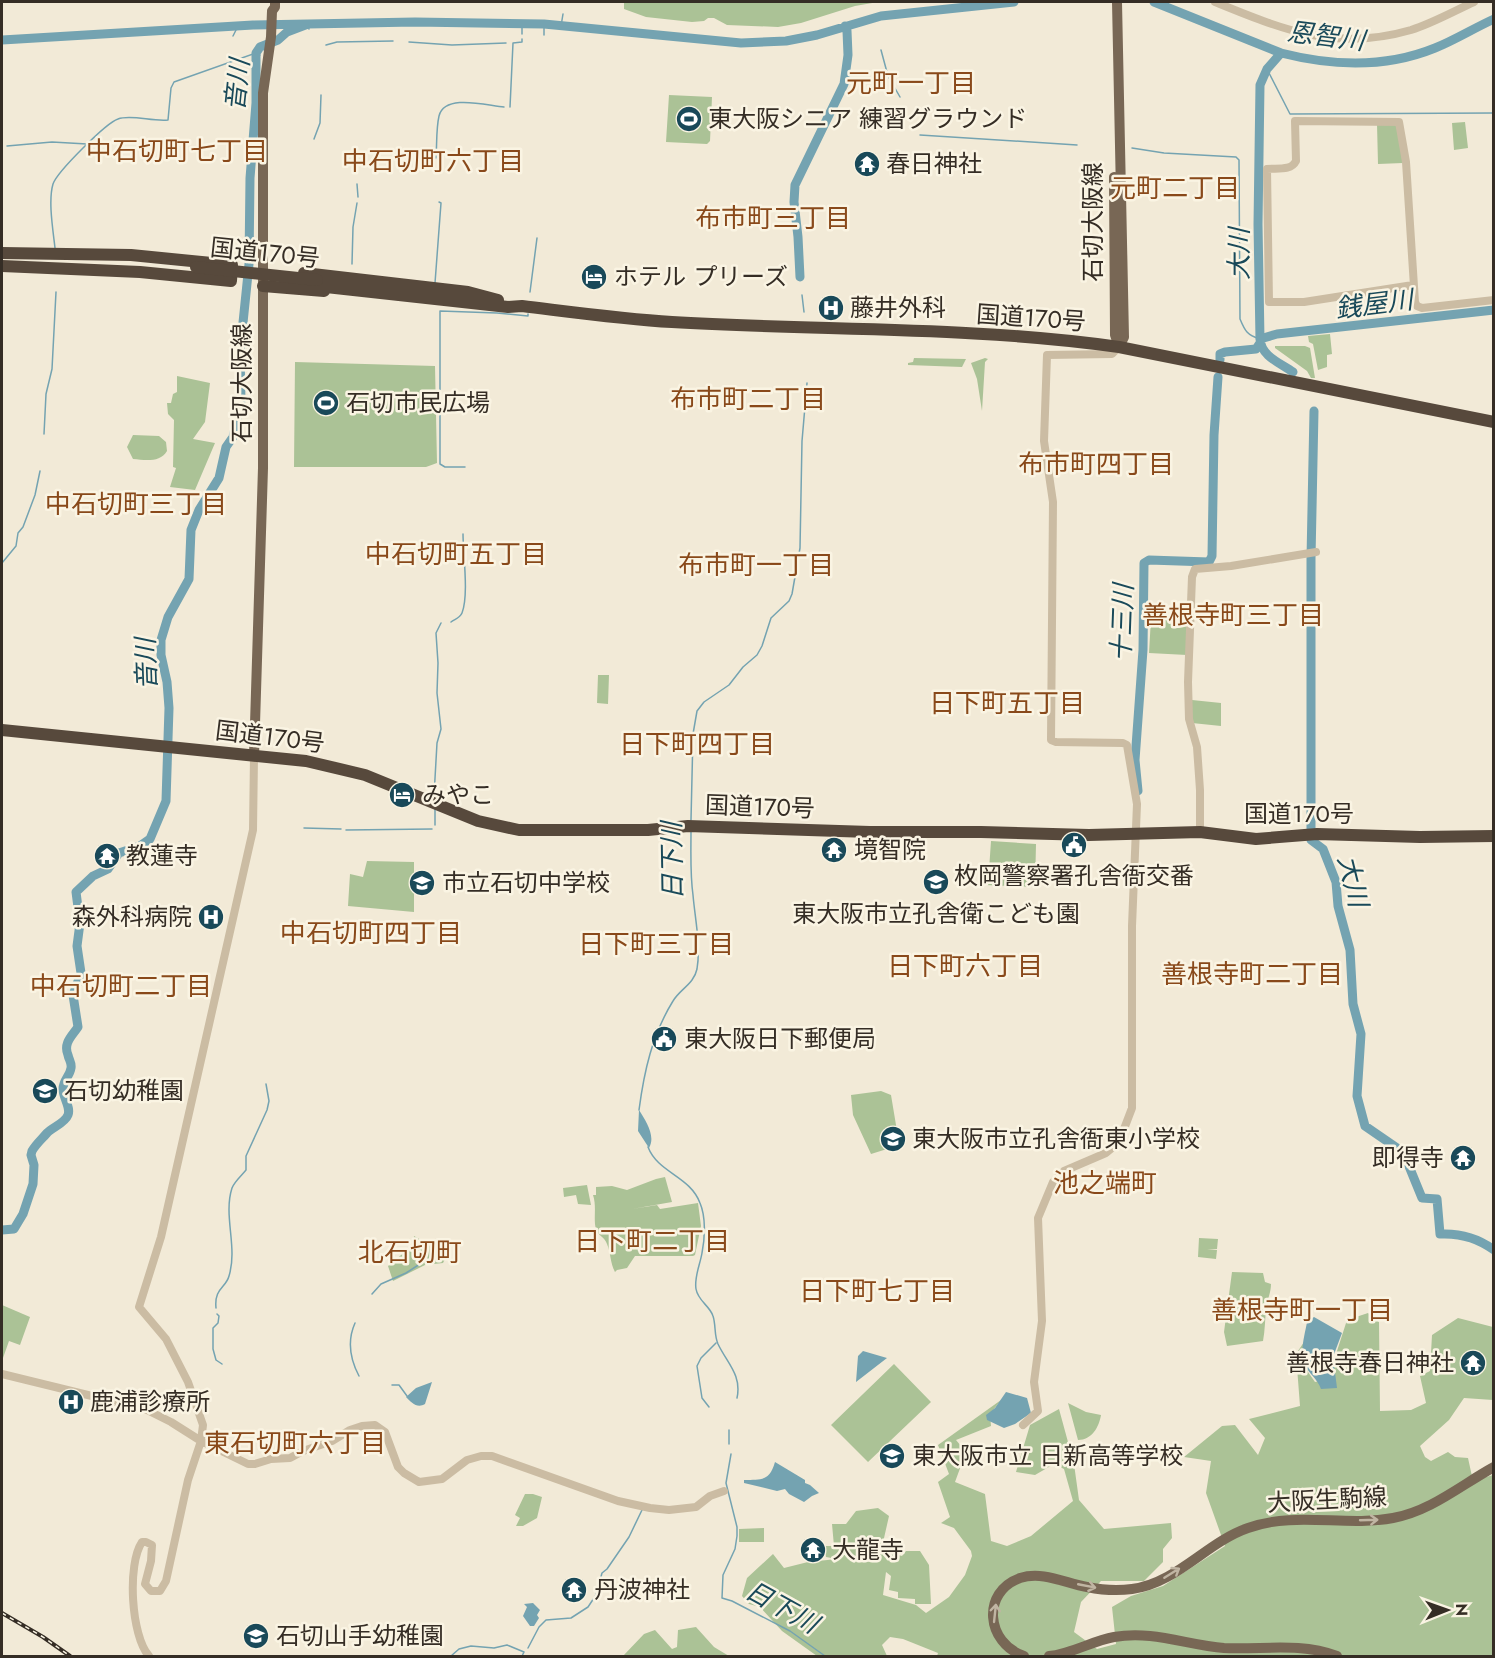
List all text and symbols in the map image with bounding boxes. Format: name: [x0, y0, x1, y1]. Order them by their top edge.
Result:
water label: 恩智川: [1285, 12, 1370, 60]
water label: 音川: [215, 54, 259, 113]
district label: 元町一丁目: [846, 64, 976, 102]
place label: 東大阪シニア 練習グラウンド: [708, 101, 1027, 136]
sports icon: 東大阪シニア 練習グラウンド: [674, 104, 704, 134]
district label: 中石切町七丁目: [86, 132, 268, 170]
district label: 中石切町六丁目: [342, 142, 524, 180]
place label: 春日神社: [886, 146, 982, 181]
temple icon: 春日神社: [852, 149, 882, 179]
street label: 石切大阪線: [1075, 162, 1110, 282]
district label: 元町二丁目: [1110, 169, 1240, 207]
district label: 布市町三丁目: [695, 199, 851, 237]
water label: 大川: [1220, 225, 1258, 280]
street label: 国道170号: [209, 229, 321, 276]
place label: ホテル プリーズ: [614, 259, 788, 294]
hotel icon: ホテル プリーズ: [579, 262, 609, 292]
water label: 銭屋川: [1333, 280, 1418, 328]
place label: 藤井外科: [850, 290, 946, 325]
hospital icon: 藤井外科: [816, 293, 846, 323]
street label: 国道170号: [975, 296, 1087, 339]
street label: 石切大阪線: [224, 323, 259, 443]
district label: 布市町二丁目: [670, 380, 826, 418]
place label: 石切市民広場: [346, 385, 490, 420]
sports icon: 石切市民広場: [311, 388, 341, 418]
district label: 布市町四丁目: [1018, 445, 1174, 483]
district label: 中石切町三丁目: [45, 485, 227, 523]
district label: 中石切町五丁目: [365, 535, 547, 573]
district label: 布市町一丁目: [678, 546, 834, 584]
water label: 十三川: [1102, 580, 1142, 663]
district label: 善根寺町三丁目: [1142, 596, 1324, 634]
water label: 音川: [126, 634, 166, 691]
district label: 日下町五丁目: [929, 684, 1085, 722]
street label: 国道170号: [213, 712, 327, 761]
district label: 日下町四丁目: [619, 725, 775, 763]
place label: みやこ: [422, 777, 494, 812]
hotel icon: みやこ: [387, 780, 417, 810]
street label: 国道170号: [705, 787, 816, 826]
street label: 国道170号: [1244, 796, 1354, 831]
water label: 日下川: [652, 819, 692, 900]
public building icon: 枚岡警察署孔舎衙交番: [1059, 830, 1089, 860]
place label: 境智院: [854, 832, 926, 867]
temple icon: 境智院: [819, 835, 849, 865]
place label: 教蓮寺: [126, 838, 198, 873]
temple icon: 教蓮寺: [92, 841, 122, 871]
water label: 大川: [1328, 851, 1378, 914]
place label: 枚岡警察署孔舎衙交番: [954, 858, 1194, 893]
place label: 市立石切中学校: [442, 865, 610, 900]
school or university icon: 東大阪市立孔舎衛こども園: [921, 867, 951, 897]
school or university icon: 市立石切中学校: [407, 868, 437, 898]
place label: 東大阪市立孔舎衛こども園: [792, 896, 1080, 931]
place label: 森外科病院: [72, 899, 192, 934]
hospital icon: 森外科病院: [196, 902, 226, 932]
district label: 中石切町四丁目: [280, 914, 462, 952]
district label: 日下町三丁目: [578, 925, 734, 963]
district label: 日下町六丁目: [887, 947, 1043, 985]
district label: 善根寺町二丁目: [1161, 955, 1343, 993]
district label: 中石切町二丁目: [30, 967, 212, 1005]
place label: 東大阪日下郵便局: [684, 1021, 876, 1056]
public building icon: 東大阪日下郵便局: [649, 1024, 679, 1054]
place label: 石切幼稚園: [64, 1073, 184, 1108]
school or university icon: 石切幼稚園: [30, 1076, 60, 1106]
place label: 東大阪市立孔舎衙東小学校: [912, 1121, 1200, 1156]
school or university icon: 東大阪市立孔舎衙東小学校: [878, 1124, 908, 1154]
place label: 即得寺: [1372, 1140, 1444, 1175]
temple icon: 即得寺: [1448, 1143, 1478, 1173]
district label: 池之端町: [1053, 1164, 1157, 1202]
district label: 日下町二丁目: [574, 1222, 730, 1260]
district label: 北石切町: [358, 1233, 462, 1271]
district label: 日下町七丁目: [799, 1272, 955, 1310]
district label: 善根寺町一丁目: [1211, 1291, 1393, 1329]
place label: 善根寺春日神社: [1286, 1345, 1454, 1380]
temple icon: 善根寺春日神社: [1458, 1348, 1488, 1378]
place label: 鹿浦診療所: [90, 1384, 210, 1419]
hospital icon: 鹿浦診療所: [56, 1387, 86, 1417]
district label: 東石切町六丁目: [204, 1424, 386, 1462]
place label: 東大阪市立 日新高等学校: [912, 1438, 1183, 1473]
school or university icon: 東大阪市立 日新高等学校: [877, 1441, 907, 1471]
street label: 大阪生駒線: [1266, 1479, 1388, 1520]
one-way arrow: [1359, 1515, 1378, 1526]
place label: 大龍寺: [832, 1532, 904, 1567]
temple icon: 大龍寺: [798, 1535, 828, 1565]
one-way arrow: [1163, 1567, 1180, 1580]
water label: 日下川: [739, 1571, 828, 1644]
place label: 丹波神社: [594, 1572, 690, 1607]
temple icon: 丹波神社: [559, 1575, 589, 1605]
north arrow: [1417, 1580, 1477, 1640]
one-way arrow: [1076, 1581, 1096, 1592]
text: N: [1450, 1603, 1473, 1616]
one-way arrow: [990, 1604, 1001, 1623]
place label: 石切山手幼稚園: [276, 1618, 444, 1653]
school or university icon: 石切山手幼稚園: [241, 1621, 271, 1651]

